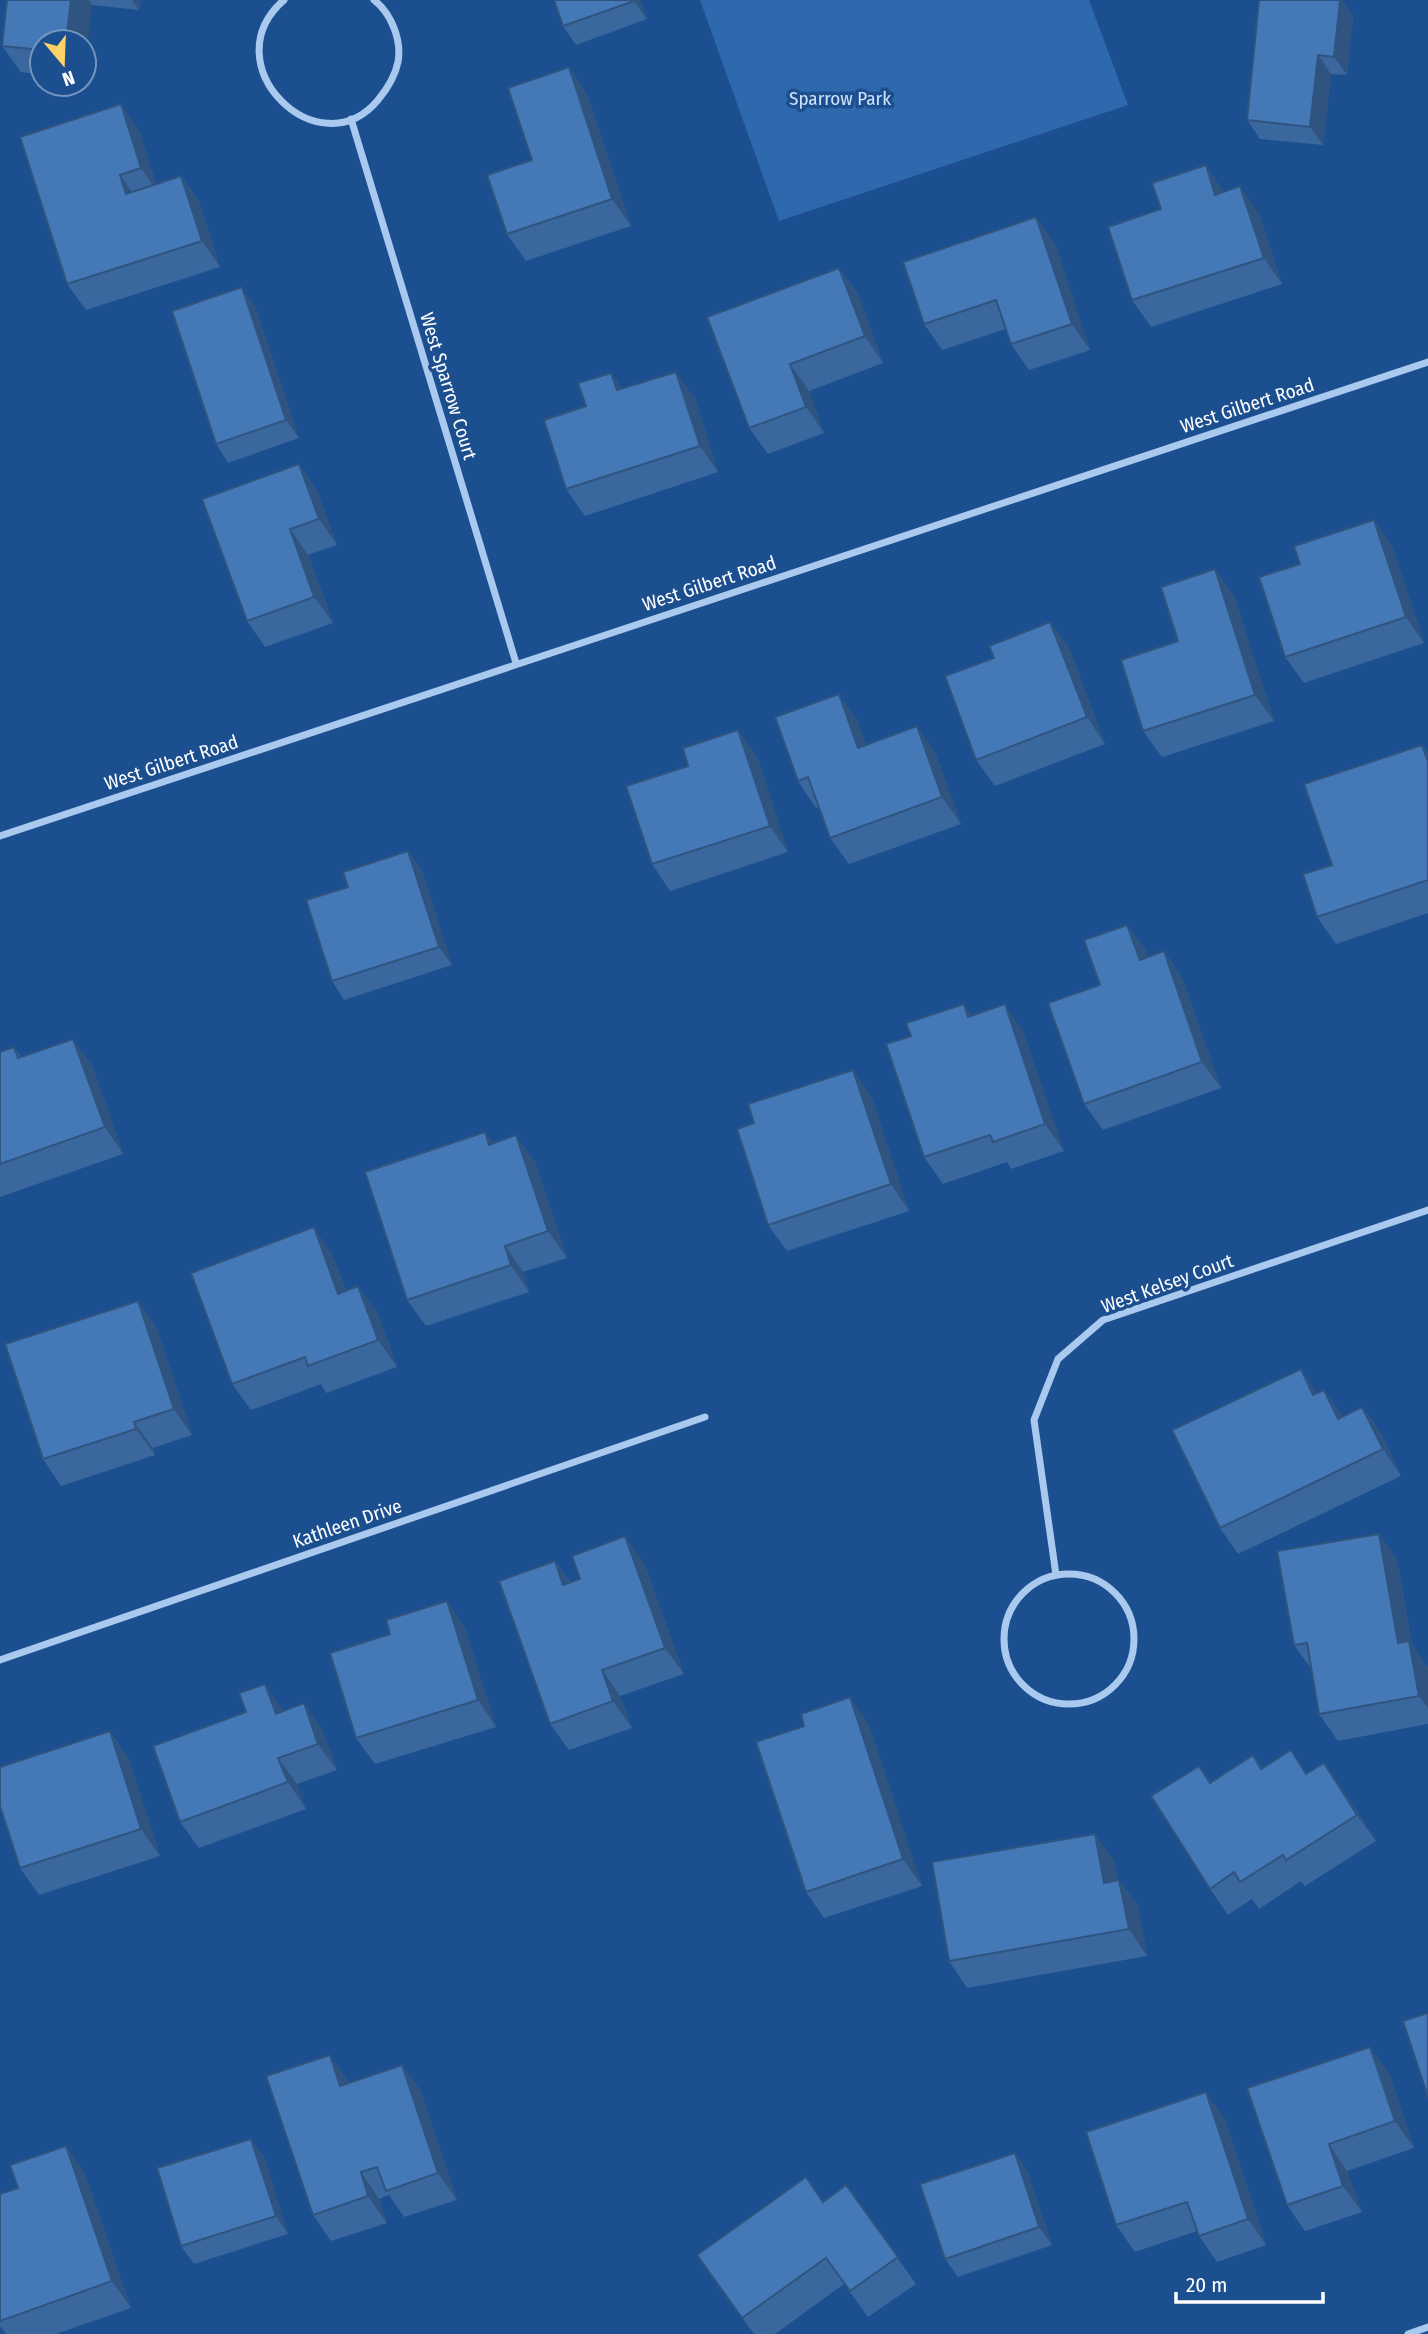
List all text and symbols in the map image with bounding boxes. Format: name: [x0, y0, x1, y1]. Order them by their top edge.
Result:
north arrow: [28, 28, 98, 98]
text: N: [59, 66, 78, 91]
park label: Sparrow Park: [789, 87, 891, 110]
street label: West Sparrow Court: [415, 310, 482, 463]
street label: West Gilbert Road: [1177, 373, 1317, 438]
street label: West Gilbert Road: [639, 551, 779, 616]
street label: West Gilbert Road: [101, 730, 241, 795]
street label: West Kelsey Court: [1098, 1249, 1237, 1318]
street label: Kathleen Drive: [290, 1494, 405, 1553]
scale bar: [1176, 2260, 1323, 2304]
text: 20 m: [1186, 2272, 1227, 2298]

